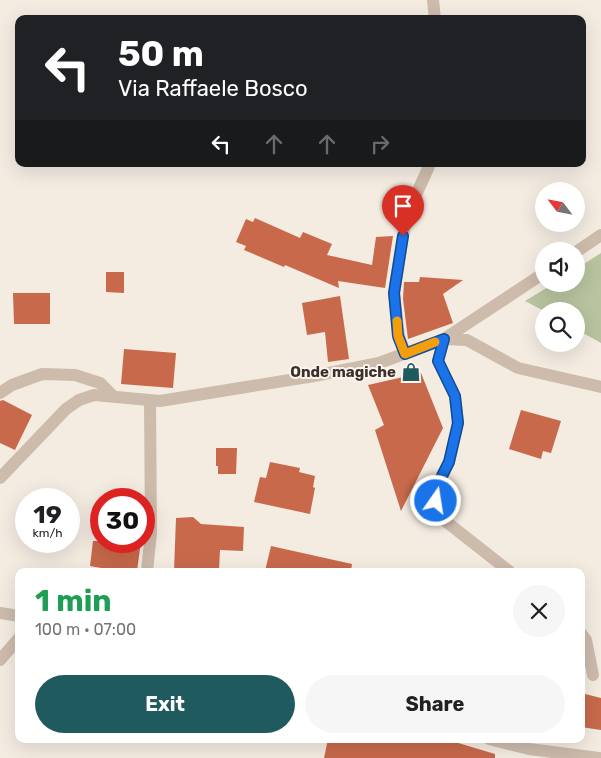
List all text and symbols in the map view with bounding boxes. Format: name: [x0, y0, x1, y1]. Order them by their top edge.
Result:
text: 50 m: [118, 33, 204, 75]
icon: left: [35, 35, 100, 100]
text: Via Raffaele Bosco: [118, 75, 308, 102]
icon: left: [207, 130, 235, 158]
icon: ahead: [260, 130, 288, 158]
icon: ahead: [313, 130, 341, 158]
icon: right: [366, 130, 394, 158]
north arrow: [535, 182, 585, 232]
map controls: [535, 182, 585, 352]
pin: [382, 185, 424, 236]
icon: arrive: [389, 192, 417, 220]
button: sound: [535, 242, 585, 292]
button: search: [535, 302, 585, 352]
shop icon: Onde magiche: [400, 361, 422, 383]
place label: Onde magiche: [290, 363, 396, 381]
position arrow: [409, 474, 461, 526]
speed limit sign: 30: [90, 488, 155, 553]
text: 19: [33, 500, 62, 529]
text: km/h: [33, 526, 62, 540]
text: 1 min: [35, 583, 112, 619]
button: close: [513, 585, 565, 637]
text: 100 m · 07:00: [35, 620, 136, 639]
button: Exit: [35, 675, 295, 733]
button: Share: [305, 675, 565, 733]

